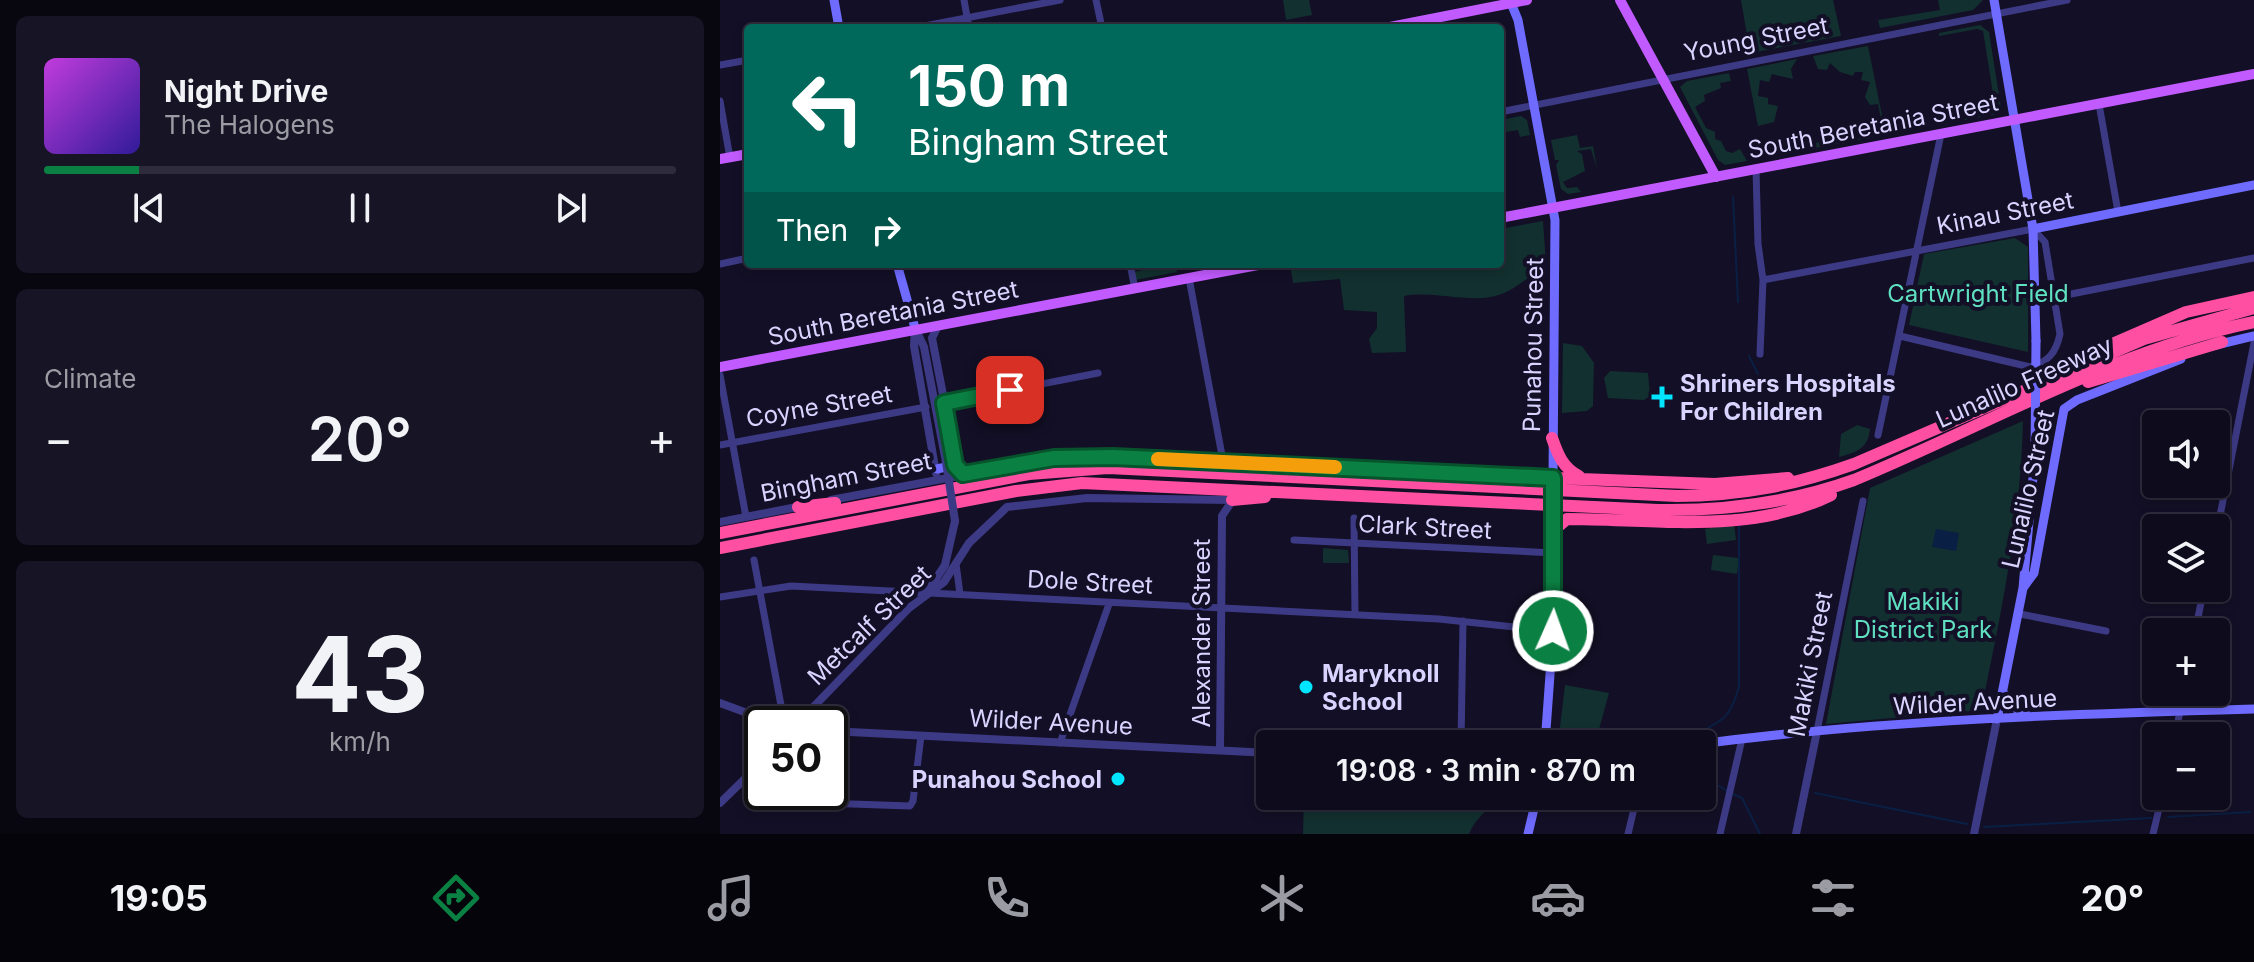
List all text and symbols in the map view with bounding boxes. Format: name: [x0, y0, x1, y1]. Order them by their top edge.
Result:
street label: Young Street: [1681, 11, 1831, 67]
text: 150 m: [908, 52, 1070, 120]
icon: left: [776, 56, 880, 160]
text: Night Drive: [164, 73, 328, 109]
street label: South Beretania Street: [1745, 87, 2001, 165]
text: The Halogens: [164, 109, 335, 140]
text: Bingham Street: [908, 120, 1168, 164]
icon: previous: [127, 186, 171, 230]
icon: pause: [338, 186, 382, 230]
icon: next: [549, 186, 593, 230]
street label: Kinau Street: [1934, 186, 2076, 240]
icon: right: [864, 208, 908, 252]
text: Then: [776, 212, 848, 248]
street label: Punahou Street: [1517, 257, 1549, 432]
street label: South Beretania Street: [765, 274, 1021, 352]
park label: Cartwright Field: [1887, 279, 2069, 308]
street label: Lunalilo Freeway: [1931, 330, 2117, 434]
pin: [976, 356, 1044, 424]
text: Climate: [44, 363, 136, 394]
icon: arrive: [988, 368, 1032, 412]
place label: Shriners Hospitals For Children: [1680, 369, 1896, 426]
street label: Coyne Street: [744, 379, 894, 433]
marker: Shriners Hospitals For Children: [1651, 386, 1673, 408]
text: 20°: [308, 403, 412, 475]
street label: Lunalilo Street: [1996, 407, 2060, 571]
map controls: [2142, 410, 2230, 810]
button: sound: [2142, 410, 2230, 498]
text: −: [44, 412, 73, 466]
text: +: [647, 412, 676, 466]
street label: Bingham Street: [758, 446, 934, 508]
street label: Clark Street: [1357, 509, 1493, 545]
button: layers: [2142, 514, 2230, 602]
street label: Alexander Street: [1187, 538, 1216, 727]
street label: Metcalf Street: [801, 559, 937, 691]
street label: Dole Street: [1026, 564, 1154, 600]
park label: Makiki District Park: [1854, 587, 1992, 644]
position arrow: [1511, 589, 1595, 673]
street label: Makiki Street: [1782, 589, 1838, 739]
text: 43: [291, 611, 429, 737]
button: +: [2142, 618, 2230, 706]
place label: Maryknoll School: [1322, 659, 1440, 716]
marker: Maryknoll School: [1297, 678, 1315, 696]
street label: Wilder Avenue: [1892, 683, 2058, 721]
street label: Wilder Avenue: [968, 703, 1134, 741]
speed limit sign: 50: [744, 706, 848, 810]
button: −: [2142, 722, 2230, 810]
text: km/h: [329, 726, 391, 757]
text: 19:08 · 3 min · 870 m: [1336, 752, 1636, 788]
place label: Punahou School: [912, 765, 1102, 794]
marker: Punahou School: [1109, 770, 1127, 788]
icon: directions: [428, 870, 484, 926]
icon: music: [703, 870, 759, 926]
icon: phone: [979, 870, 1035, 926]
icon: climate: [1254, 870, 1310, 926]
icon: car: [1530, 870, 1586, 926]
icon: filters: [1805, 870, 1861, 926]
text: 19:05: [110, 876, 208, 920]
text: 20°: [2081, 876, 2144, 920]

